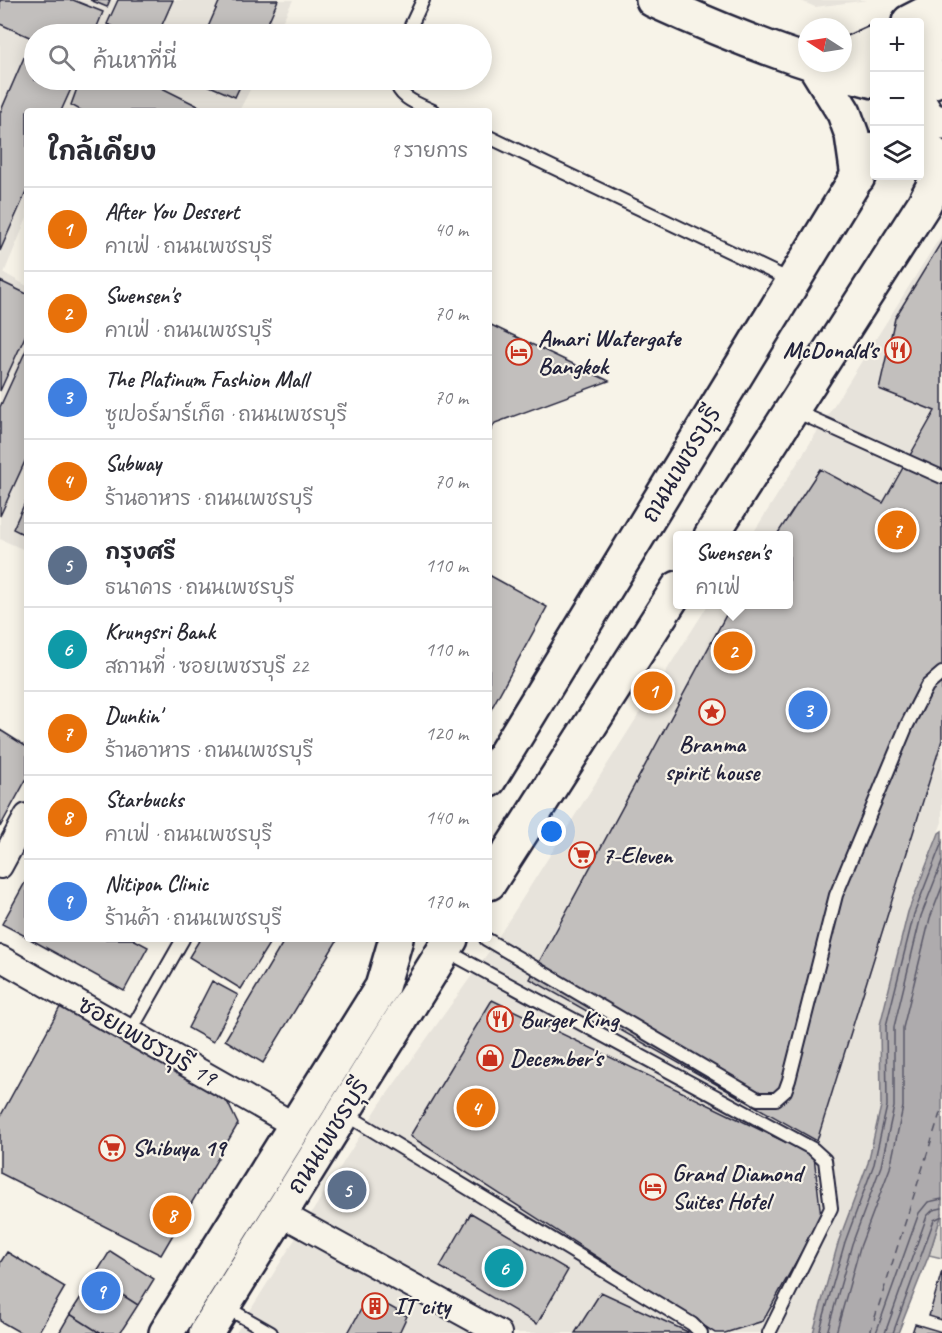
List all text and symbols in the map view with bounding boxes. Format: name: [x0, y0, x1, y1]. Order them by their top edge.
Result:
north arrow: [798, 18, 852, 72]
map controls: [870, 18, 924, 180]
button: +: [870, 18, 924, 72]
search box: [24, 24, 492, 90]
icon: search: [45, 41, 78, 74]
text: ค้นหาที่นี่: [93, 47, 177, 75]
button: −: [870, 72, 924, 126]
button: layers: [870, 126, 924, 180]
text: ใกล้เคียง: [48, 135, 156, 168]
text: 9 รายการ: [390, 138, 468, 163]
text: After You Dessert: [105, 198, 239, 226]
text: 1: [63, 217, 72, 242]
text: 40 m: [434, 217, 468, 242]
text: คาเฟ่ · ถนนเพชรบุรี: [105, 234, 272, 259]
text: Swensen's: [105, 282, 179, 310]
text: 2: [63, 301, 72, 326]
text: 70 m: [434, 301, 468, 326]
text: คาเฟ่ · ถนนเพชรบุรี: [105, 318, 272, 343]
place label: Amari Watergate Bangkok: [538, 323, 682, 381]
place label: McDonald's: [783, 335, 881, 365]
restaurant icon: McDonald's: [883, 335, 913, 365]
hotel icon: Amari Watergate Bangkok: [504, 337, 534, 367]
text: The Platinum Fashion Mall: [105, 366, 308, 394]
text: 3: [63, 385, 72, 410]
text: 70 m: [434, 385, 468, 410]
street label: ถนนเพชรบุรี: [634, 400, 730, 529]
text: ซูเปอร์มาร์เก็ต · ถนนเพชรบุรี: [105, 402, 347, 427]
text: Subway: [105, 450, 161, 478]
text: 4: [63, 469, 72, 494]
text: 70 m: [434, 469, 468, 494]
text: ร้านอาหาร · ถนนเพชรบุรี: [105, 486, 313, 511]
pin: 7: [878, 508, 916, 552]
popup: [673, 531, 793, 609]
text: กรุงศรี: [105, 538, 175, 566]
text: Swensen's: [696, 539, 770, 567]
text: 5: [63, 553, 72, 578]
text: 110 m: [425, 553, 468, 578]
text: ธนาคาร · ถนนเพชรบุรี: [105, 575, 294, 600]
text: คาเฟ่: [696, 575, 741, 600]
text: Krungsri Bank: [105, 618, 215, 646]
pin: 2: [714, 628, 752, 674]
text: 6: [63, 637, 72, 662]
text: 110 m: [425, 637, 468, 662]
text: สถานที่ · ซอยเพชรบุรี 22: [105, 654, 308, 679]
pin: 1: [634, 668, 672, 714]
pin: 3: [788, 688, 828, 732]
place icon: Branma spirit house: [697, 697, 727, 727]
text: Dunkin': [105, 702, 161, 730]
text: 7: [63, 721, 72, 746]
text: 120 m: [425, 721, 468, 746]
place label: Branma spirit house: [665, 729, 761, 787]
text: ร้านอาหาร · ถนนเพชรบุรี: [105, 738, 313, 763]
text: Starbucks: [105, 786, 183, 814]
text: 8: [63, 805, 72, 830]
text: 140 m: [425, 805, 468, 830]
your location: [537, 817, 566, 846]
text: คาเฟ่ · ถนนเพชรบุรี: [105, 822, 272, 847]
supermarket icon: 7-Eleven: [567, 840, 597, 870]
place label: 7-Eleven: [602, 840, 675, 870]
text: Nitipon Clinic: [105, 870, 208, 898]
text: 9: [63, 889, 72, 914]
text: 170 m: [425, 889, 468, 914]
text: ร้านค้า · ถนนเพชรบุรี: [105, 906, 282, 931]
street label: ซอยเพชรบุรี 19: [71, 989, 224, 1097]
restaurant icon: Burger King: [485, 1004, 515, 1034]
place label: Burger King: [520, 1004, 620, 1034]
shop icon: December's: [475, 1043, 505, 1073]
place label: December's: [510, 1043, 605, 1073]
street label: ถนนเพชรบุรี: [281, 1073, 378, 1201]
pin: 4: [456, 1086, 496, 1130]
supermarket icon: Shibuya 19: [97, 1133, 127, 1163]
place label: Shibuya 19: [132, 1133, 228, 1163]
place label: Grand Diamond Suites Hotel: [672, 1158, 806, 1216]
pin: 5: [328, 1168, 366, 1212]
hotel icon: Grand Diamond Suites Hotel: [638, 1172, 668, 1202]
pin: 8: [152, 1192, 192, 1238]
pin: 6: [484, 1246, 524, 1290]
pin: 9: [82, 1268, 120, 1314]
building icon: IT city: [360, 1291, 390, 1321]
place label: IT city: [394, 1291, 453, 1321]

